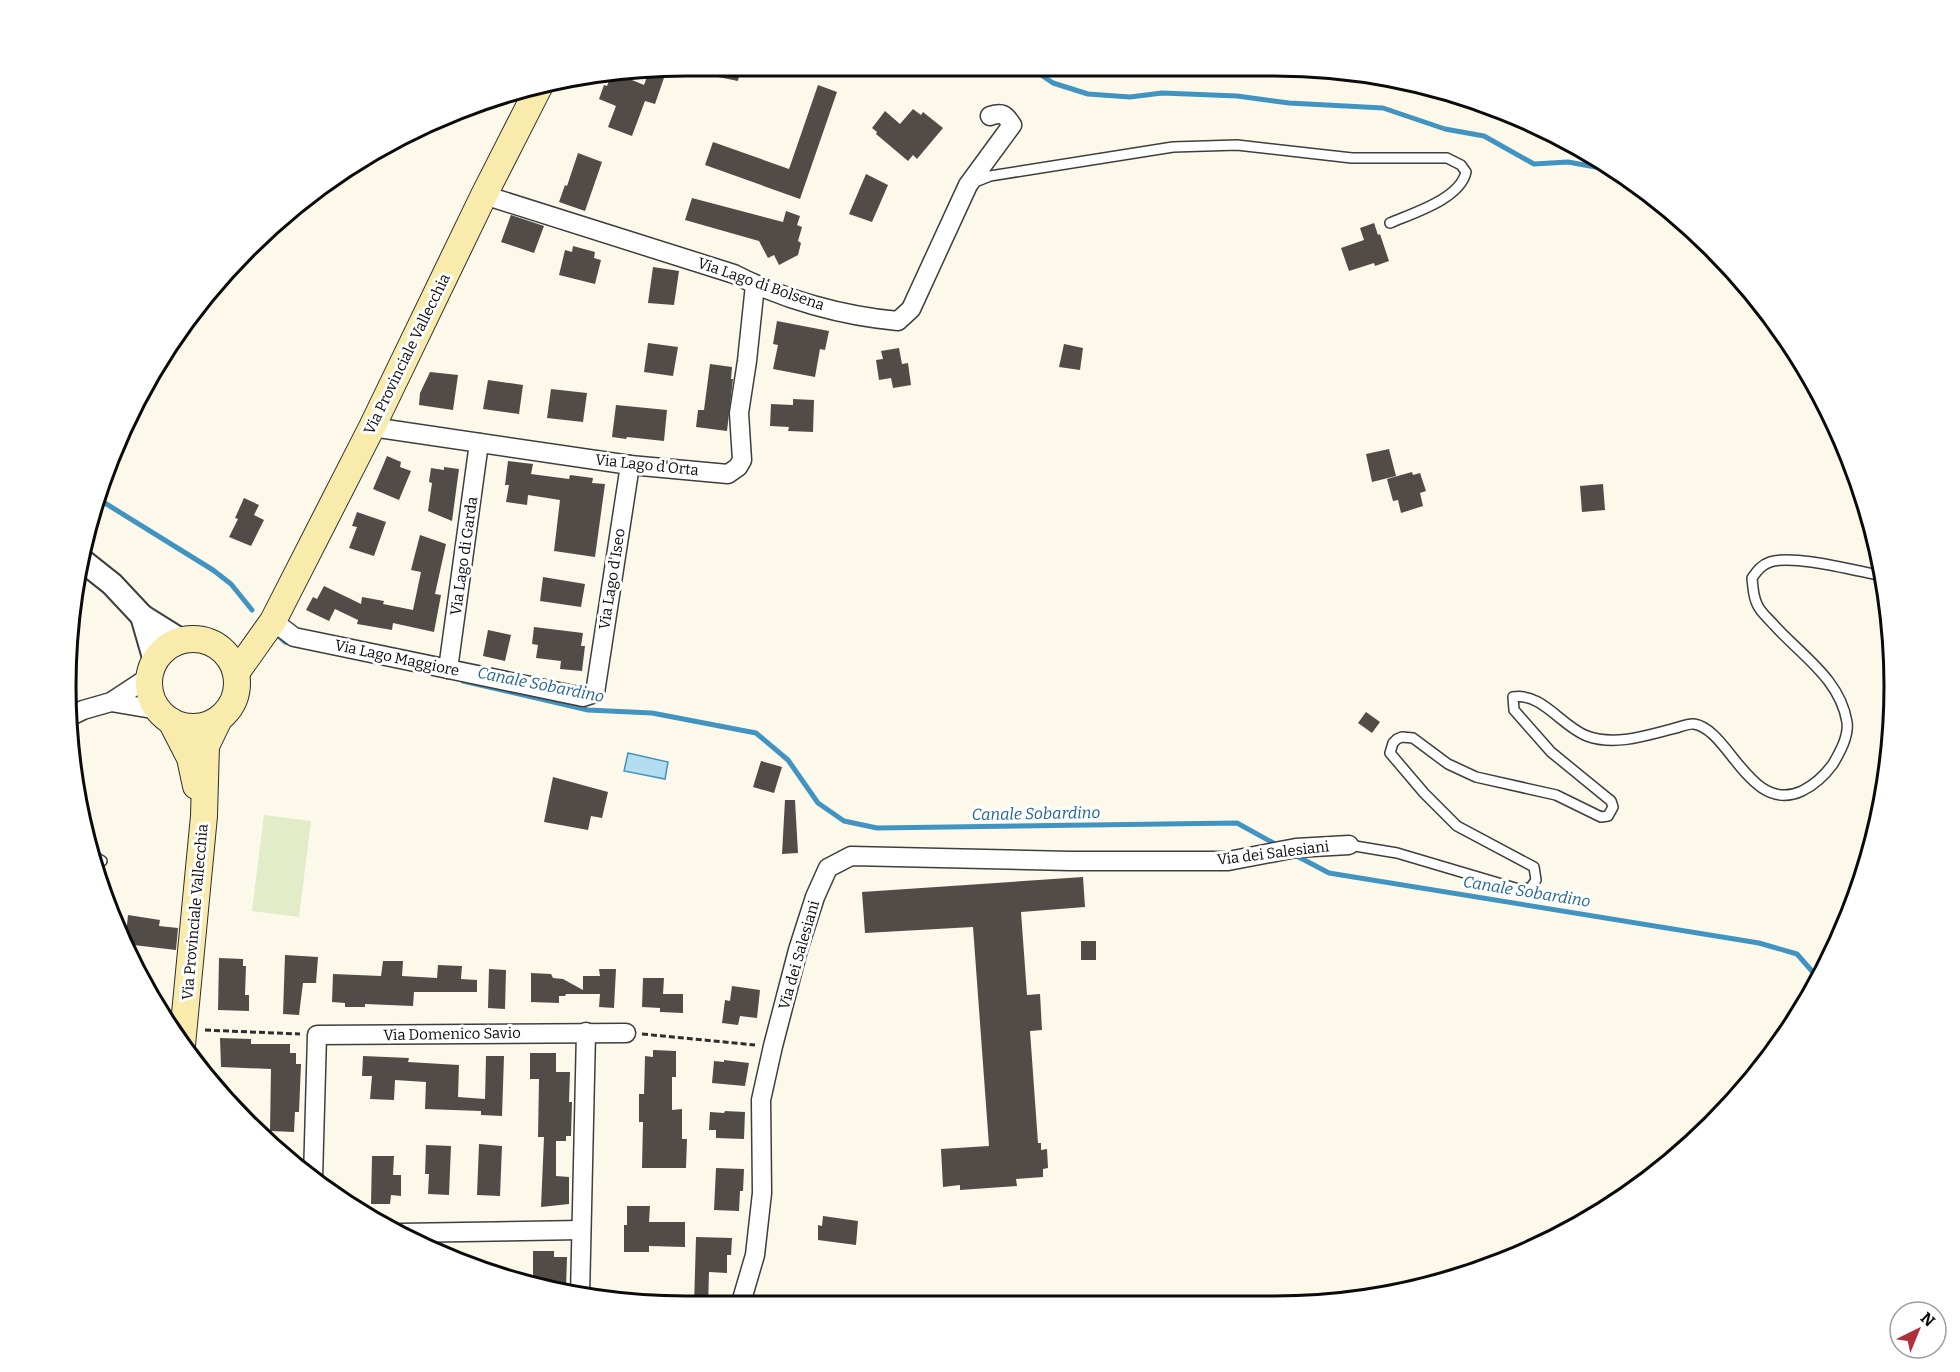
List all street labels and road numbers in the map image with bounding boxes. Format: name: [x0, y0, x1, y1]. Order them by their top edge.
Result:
street label: Via Lago di Bolsena: [695, 254, 827, 314]
street label: Via Provinciale Vallecchia: [360, 271, 454, 437]
street label: Via Lago d'Orta: [594, 451, 700, 479]
street label: Via Lago di Garda: [447, 495, 481, 617]
street label: Via Lago d'Iseo: [595, 527, 629, 631]
street label: Via Lago Maggiore: [333, 636, 461, 680]
street label: Via Provinciale Vallecchia: [178, 823, 212, 1001]
street label: Via dei Salesiani: [1216, 837, 1331, 869]
street label: Via dei Salesiani: [775, 898, 823, 1012]
street label: Via Domenico Savio: [383, 1024, 521, 1044]

